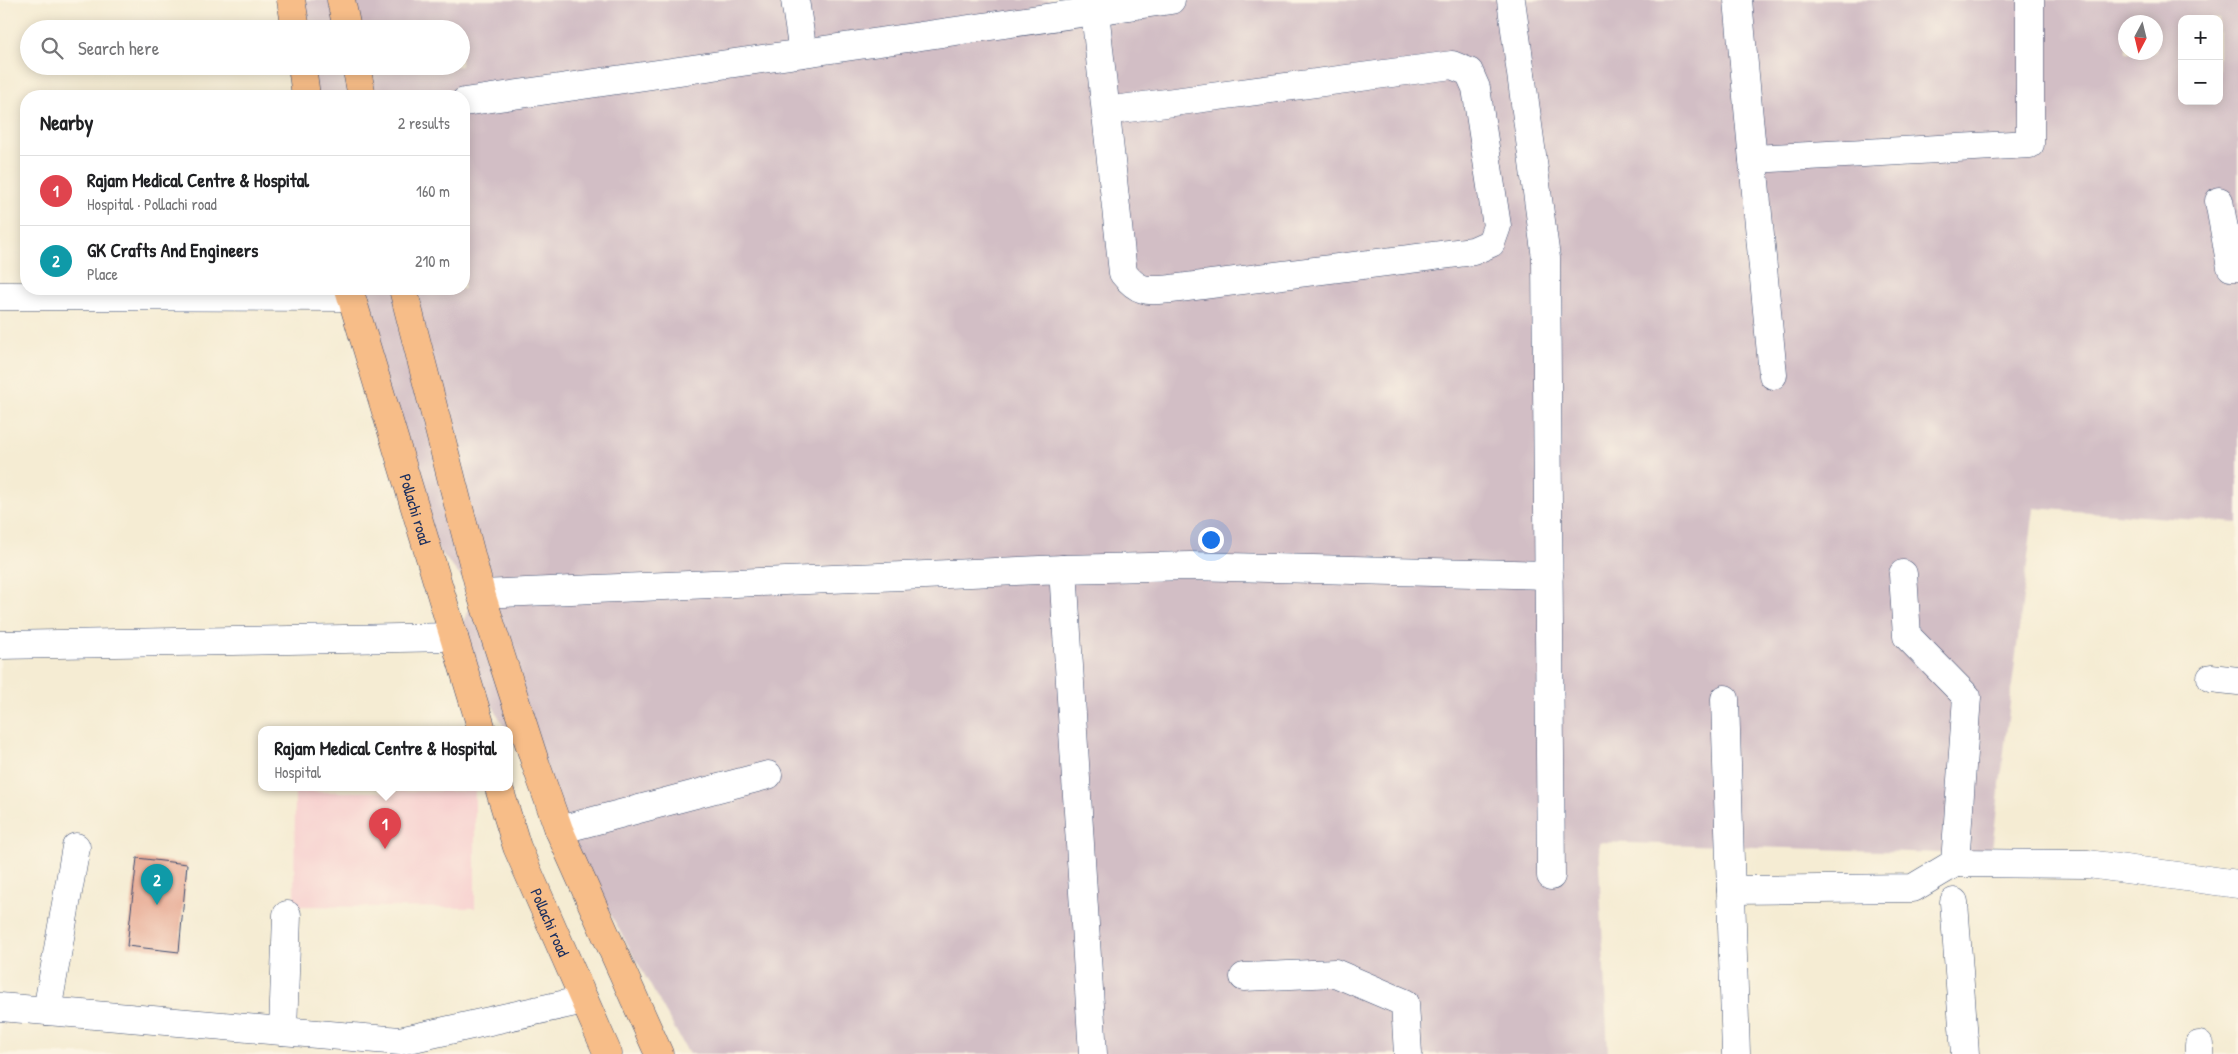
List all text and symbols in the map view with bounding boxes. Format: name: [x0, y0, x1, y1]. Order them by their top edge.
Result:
north arrow: [2118, 15, 2163, 60]
map controls: [2178, 15, 2223, 105]
button: +: [2178, 15, 2223, 60]
search box: [20, 20, 470, 75]
icon: search: [38, 34, 66, 62]
text: Search here: [78, 35, 159, 61]
button: −: [2178, 60, 2223, 105]
text: Nearby: [40, 108, 93, 137]
text: 2 results: [398, 112, 450, 134]
text: Rajam Medical Centre & Hospital: [87, 167, 309, 193]
text: 1: [53, 180, 59, 202]
text: 160 m: [416, 180, 450, 202]
text: Hospital · Pollachi road: [87, 193, 217, 215]
text: GK Crafts And Engineers: [87, 237, 258, 263]
text: 2: [52, 250, 60, 272]
text: 210 m: [415, 250, 450, 272]
text: Place: [87, 263, 118, 285]
street label: Pollachi road: [394, 471, 436, 547]
your location: [1198, 527, 1224, 553]
popup: [258, 726, 513, 791]
text: Rajam Medical Centre & Hospital: [274, 735, 497, 761]
text: Hospital: [274, 761, 321, 783]
pin: 1: [369, 808, 401, 849]
pin: 2: [141, 864, 173, 905]
street label: Pollachi road: [525, 885, 575, 960]

